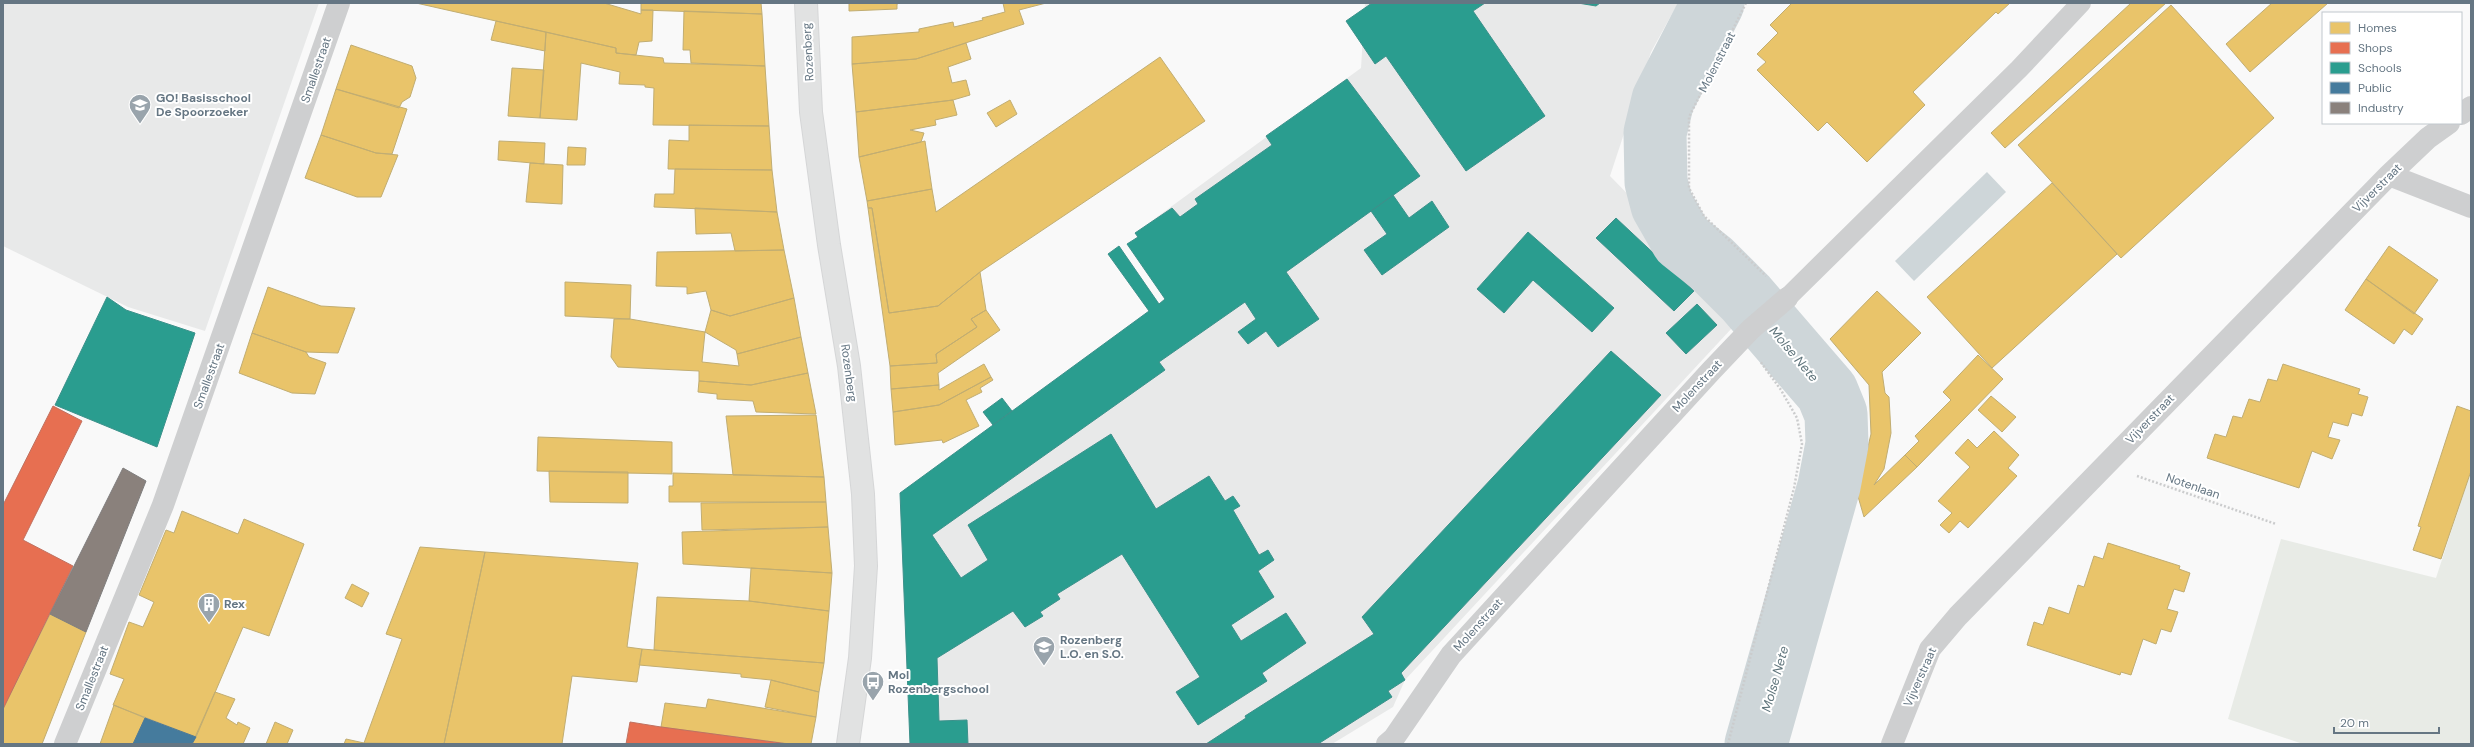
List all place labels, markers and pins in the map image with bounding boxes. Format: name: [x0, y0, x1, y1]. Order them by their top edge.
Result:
place label: GO! Basisschool De Spoorzoeker: [156, 90, 251, 120]
school or university icon: GO! Basisschool De Spoorzoeker: [127, 92, 153, 125]
building icon: Rex: [196, 591, 222, 624]
place label: Rex: [224, 596, 245, 612]
place label: Rozenberg L.O. en S.O.: [1060, 632, 1124, 662]
school or university icon: Rozenberg L.O. en S.O.: [1031, 634, 1057, 667]
place label: Mol Rozenbergschool: [888, 667, 989, 697]
bus stop icon: Mol Rozenbergschool: [860, 669, 886, 702]

